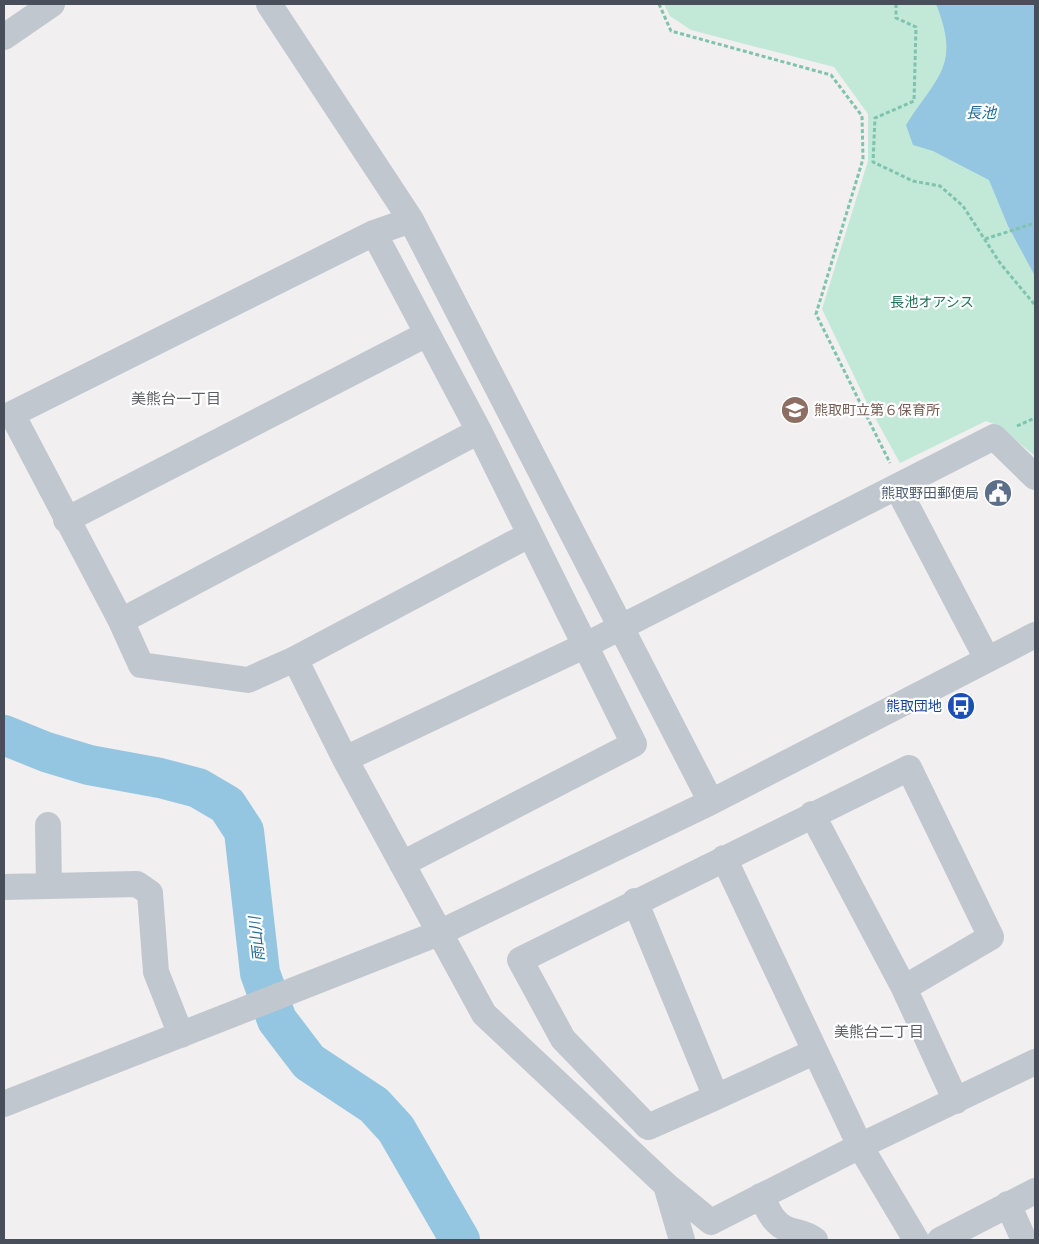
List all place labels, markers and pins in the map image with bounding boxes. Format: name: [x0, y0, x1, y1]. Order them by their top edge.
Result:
school or university icon: 熊取町立第６保育所: [780, 395, 810, 425]
place label: 熊取町立第６保育所: [814, 402, 940, 419]
public building icon: 熊取野田郵便局: [983, 478, 1013, 508]
place label: 熊取野田郵便局: [881, 485, 979, 502]
bus stop icon: 熊取団地: [946, 691, 976, 721]
place label: 熊取団地: [886, 698, 942, 715]

